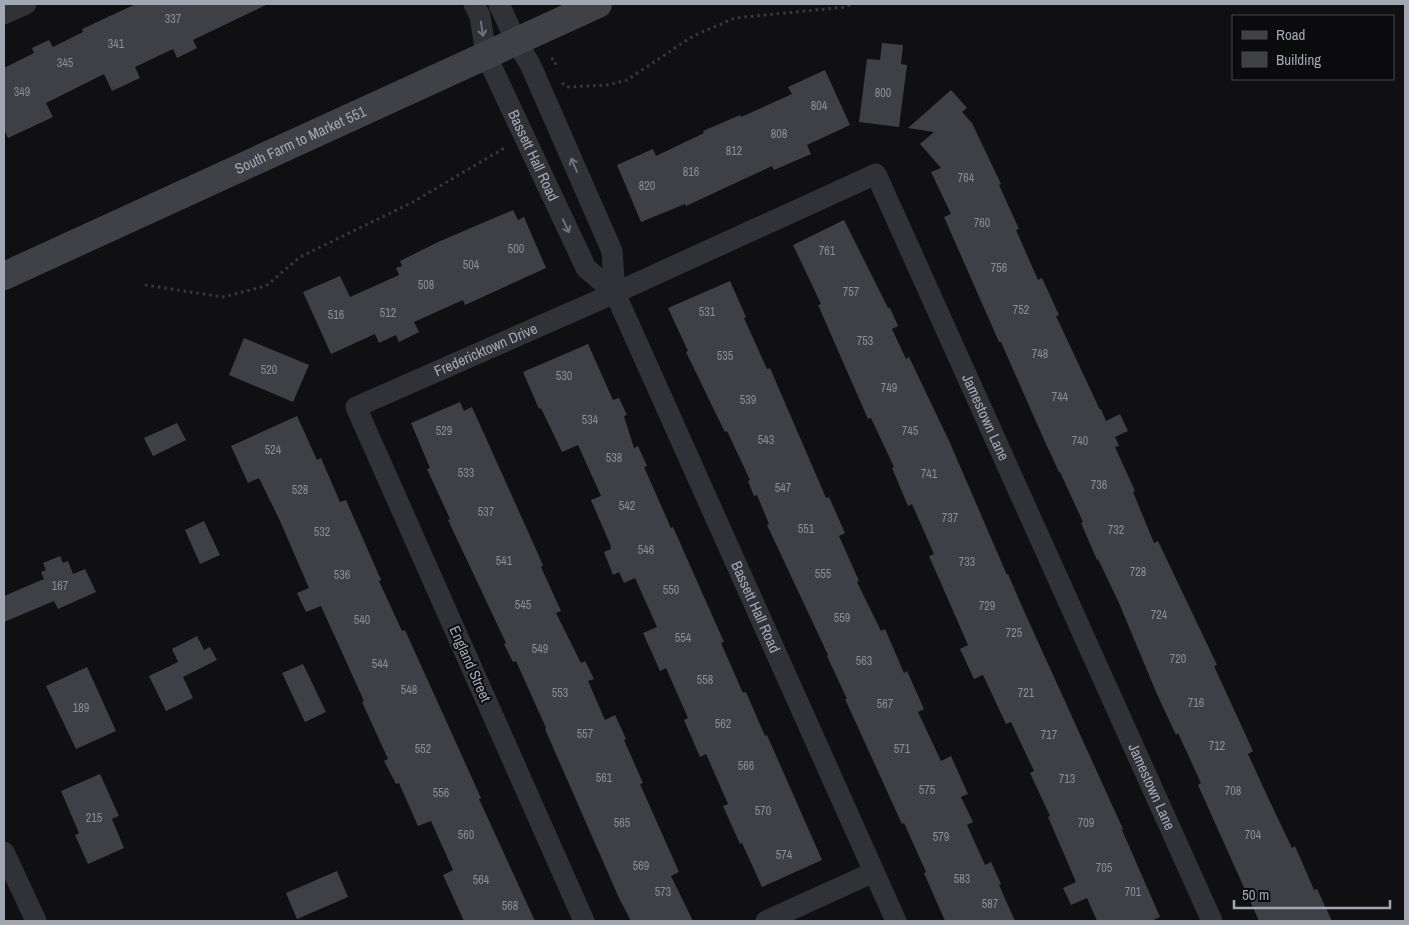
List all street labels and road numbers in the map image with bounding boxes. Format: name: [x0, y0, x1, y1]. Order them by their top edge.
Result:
street label: South Farm to Market 551: [231, 101, 369, 179]
street label: Bassett Hall Road: [503, 106, 564, 204]
street label: Fredericktown Drive: [431, 317, 541, 381]
street label: Jamestown Lane: [957, 370, 1015, 464]
street label: Bassett Hall Road: [726, 558, 786, 656]
street label: England Street: [444, 622, 497, 706]
street label: Jamestown Lane: [1123, 740, 1181, 833]

